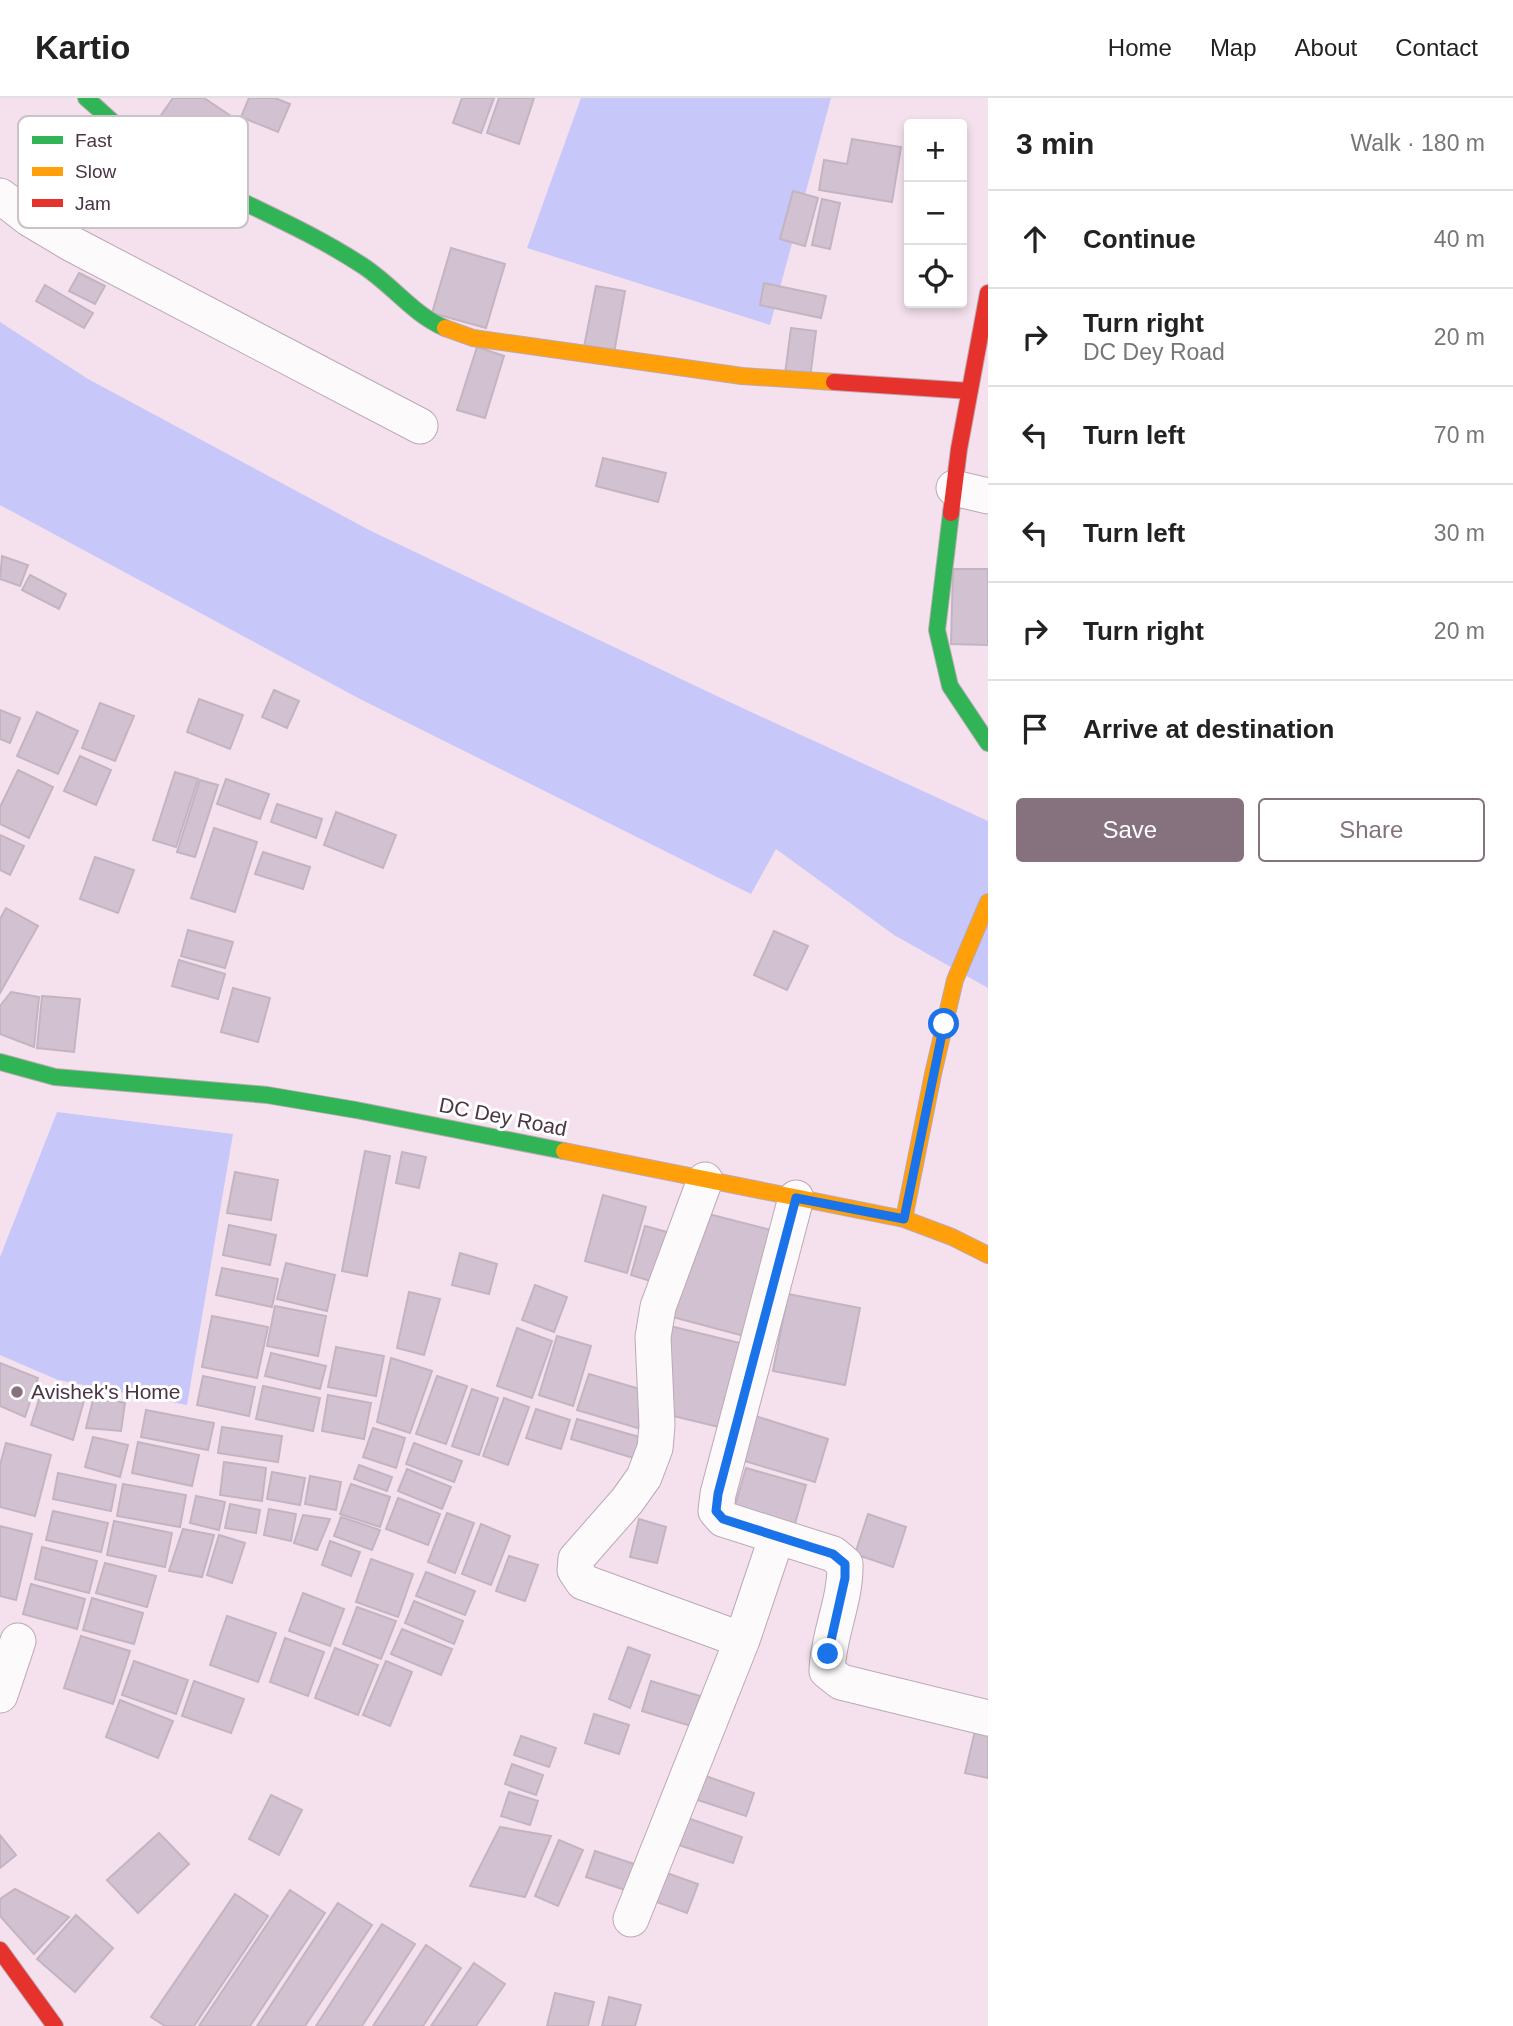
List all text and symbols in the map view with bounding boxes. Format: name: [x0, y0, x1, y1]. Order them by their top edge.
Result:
text: Kartio: [35, 29, 130, 66]
text: Home: [1108, 34, 1172, 61]
text: Map: [1210, 34, 1257, 61]
text: About: [1295, 34, 1357, 61]
text: Contact: [1395, 34, 1478, 61]
legend: [18, 116, 248, 228]
map controls: [904, 119, 967, 308]
button: +: [904, 119, 967, 182]
text: 3 min: [1016, 127, 1094, 160]
text: Fast: [75, 130, 113, 151]
text: Walk · 180 m: [1350, 130, 1485, 156]
text: Slow: [75, 161, 116, 182]
button: −: [904, 182, 967, 245]
text: Jam: [75, 193, 111, 214]
icon: ahead: [1016, 220, 1054, 258]
text: Continue: [1083, 224, 1196, 254]
text: 40 m: [1434, 226, 1485, 252]
button: locate: [904, 245, 967, 308]
text: Turn right: [1083, 308, 1204, 338]
icon: right: [1016, 318, 1054, 356]
text: 20 m: [1434, 324, 1485, 350]
text: DC Dey Road: [1083, 339, 1225, 365]
icon: left: [1016, 416, 1054, 454]
text: Turn left: [1083, 420, 1185, 450]
text: 70 m: [1434, 422, 1485, 448]
icon: left: [1016, 514, 1054, 552]
text: Turn left: [1083, 518, 1185, 548]
text: 30 m: [1434, 520, 1485, 546]
icon: right: [1016, 612, 1054, 650]
text: Turn right: [1083, 616, 1204, 646]
text: 20 m: [1434, 618, 1485, 644]
icon: arrive: [1016, 710, 1054, 748]
text: Arrive at destination: [1083, 714, 1334, 744]
button: Save: [1016, 798, 1244, 862]
button: Share: [1258, 798, 1485, 862]
route start: [928, 1008, 959, 1039]
street label: DC Dey Road: [437, 1093, 569, 1140]
place label: Avishek's Home: [31, 1380, 181, 1403]
marker: Avishek's Home: [9, 1384, 25, 1400]
route end: [812, 1638, 843, 1669]

